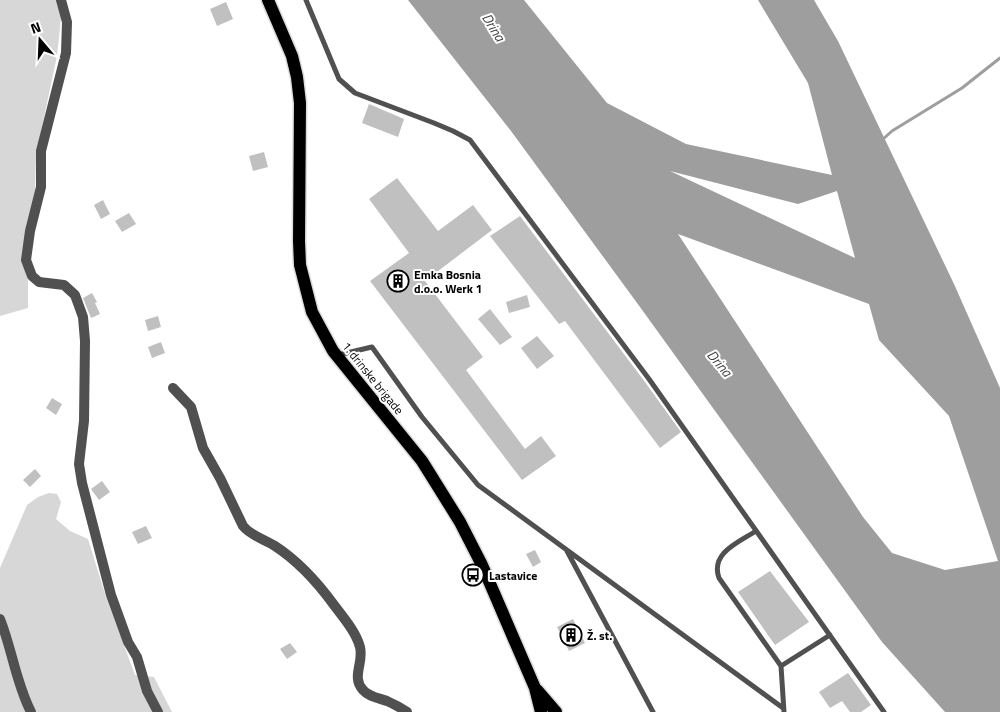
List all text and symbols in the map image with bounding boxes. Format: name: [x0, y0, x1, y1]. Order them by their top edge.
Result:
water label: Drina: [477, 9, 511, 46]
north arrow: [15, 15, 65, 65]
text: N: [28, 16, 44, 39]
place label: Emka Bosnia d.o.o. Werk 1: [414, 265, 482, 298]
building icon: Emka Bosnia d.o.o. Werk 1: [386, 269, 410, 293]
street label: 1. drinske brigade: [338, 337, 408, 419]
water label: Drina: [702, 345, 738, 382]
bus stop icon: Lastavice: [461, 563, 485, 587]
place label: Lastavice: [489, 566, 537, 585]
building icon: Ž. st.: [559, 623, 583, 647]
place label: Ž. st.: [587, 626, 612, 645]

